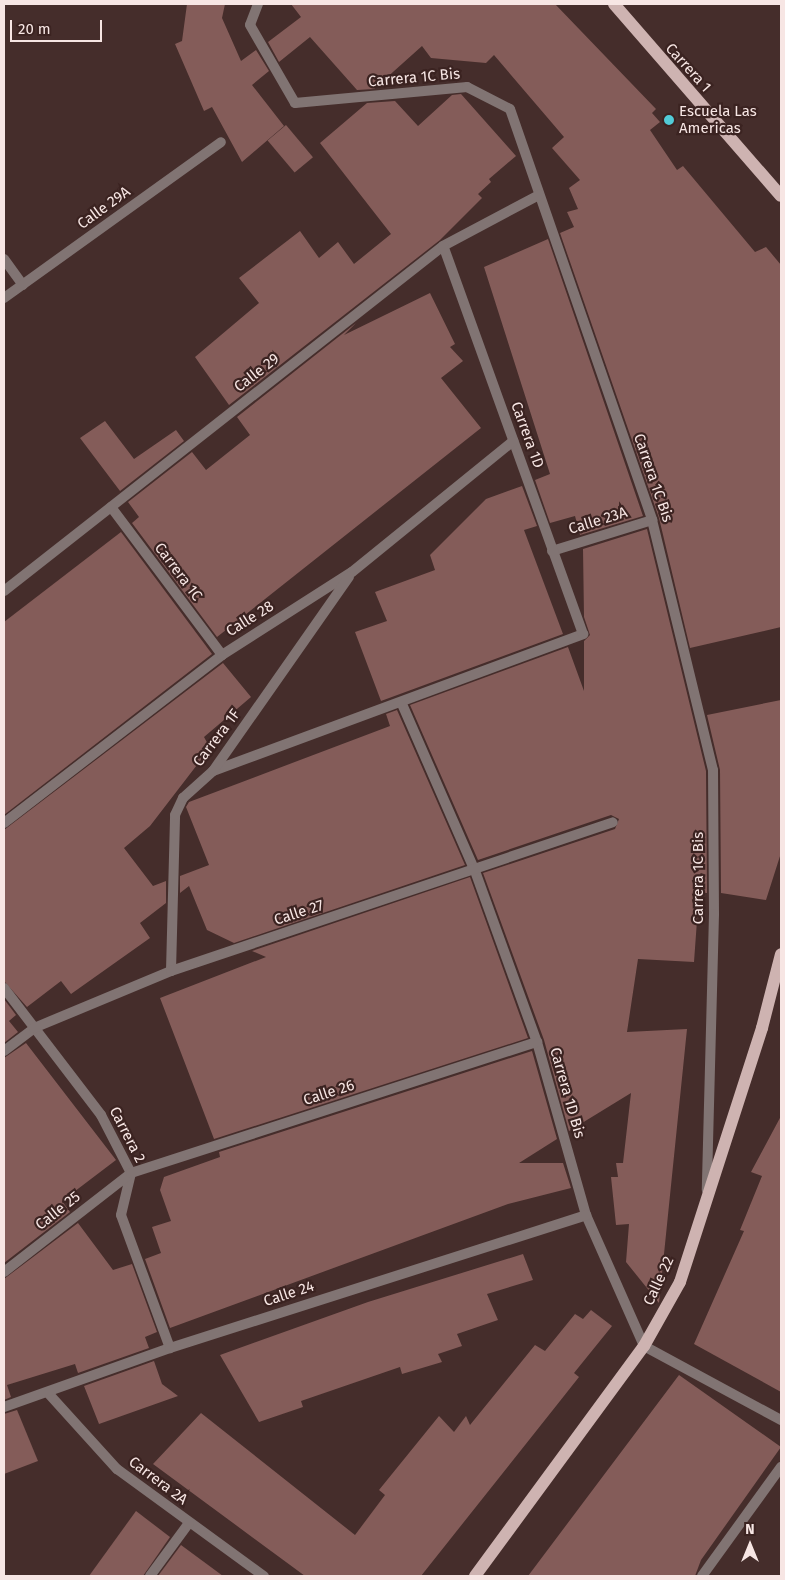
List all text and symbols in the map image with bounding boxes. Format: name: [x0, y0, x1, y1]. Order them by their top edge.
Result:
scale bar: [12, 10, 105, 42]
text: 20 m: [18, 20, 51, 38]
street label: Carrera 1: [661, 40, 715, 96]
street label: Carrera 1C Bis: [367, 65, 461, 91]
place label: Escuela Las Americas: [679, 102, 757, 137]
marker: Escuela Las Americas: [663, 114, 675, 126]
street label: Calle 29A: [74, 183, 134, 233]
street label: Calle 29: [231, 350, 283, 396]
street label: Carrera 1D: [507, 399, 547, 471]
street label: Carrera 1C Bis: [629, 431, 677, 525]
street label: Calle 23A: [566, 504, 630, 538]
street label: Carrera 1C: [150, 539, 206, 605]
street label: Calle 28: [223, 597, 277, 641]
street label: Carrera 1F: [190, 706, 244, 770]
street label: Carrera 1C Bis: [690, 832, 708, 924]
street label: Calle 27: [272, 897, 326, 929]
street label: Carrera 1D Bis: [545, 1046, 589, 1140]
street label: Calle 26: [301, 1076, 357, 1110]
street label: Carrera 2: [105, 1104, 149, 1166]
street label: Calle 25: [32, 1188, 84, 1234]
street label: Calle 22: [640, 1254, 678, 1308]
street label: Calle 24: [261, 1277, 317, 1311]
street label: Carrera 2A: [125, 1453, 191, 1509]
north arrow: [725, 1520, 775, 1570]
text: N: [745, 1521, 755, 1538]

